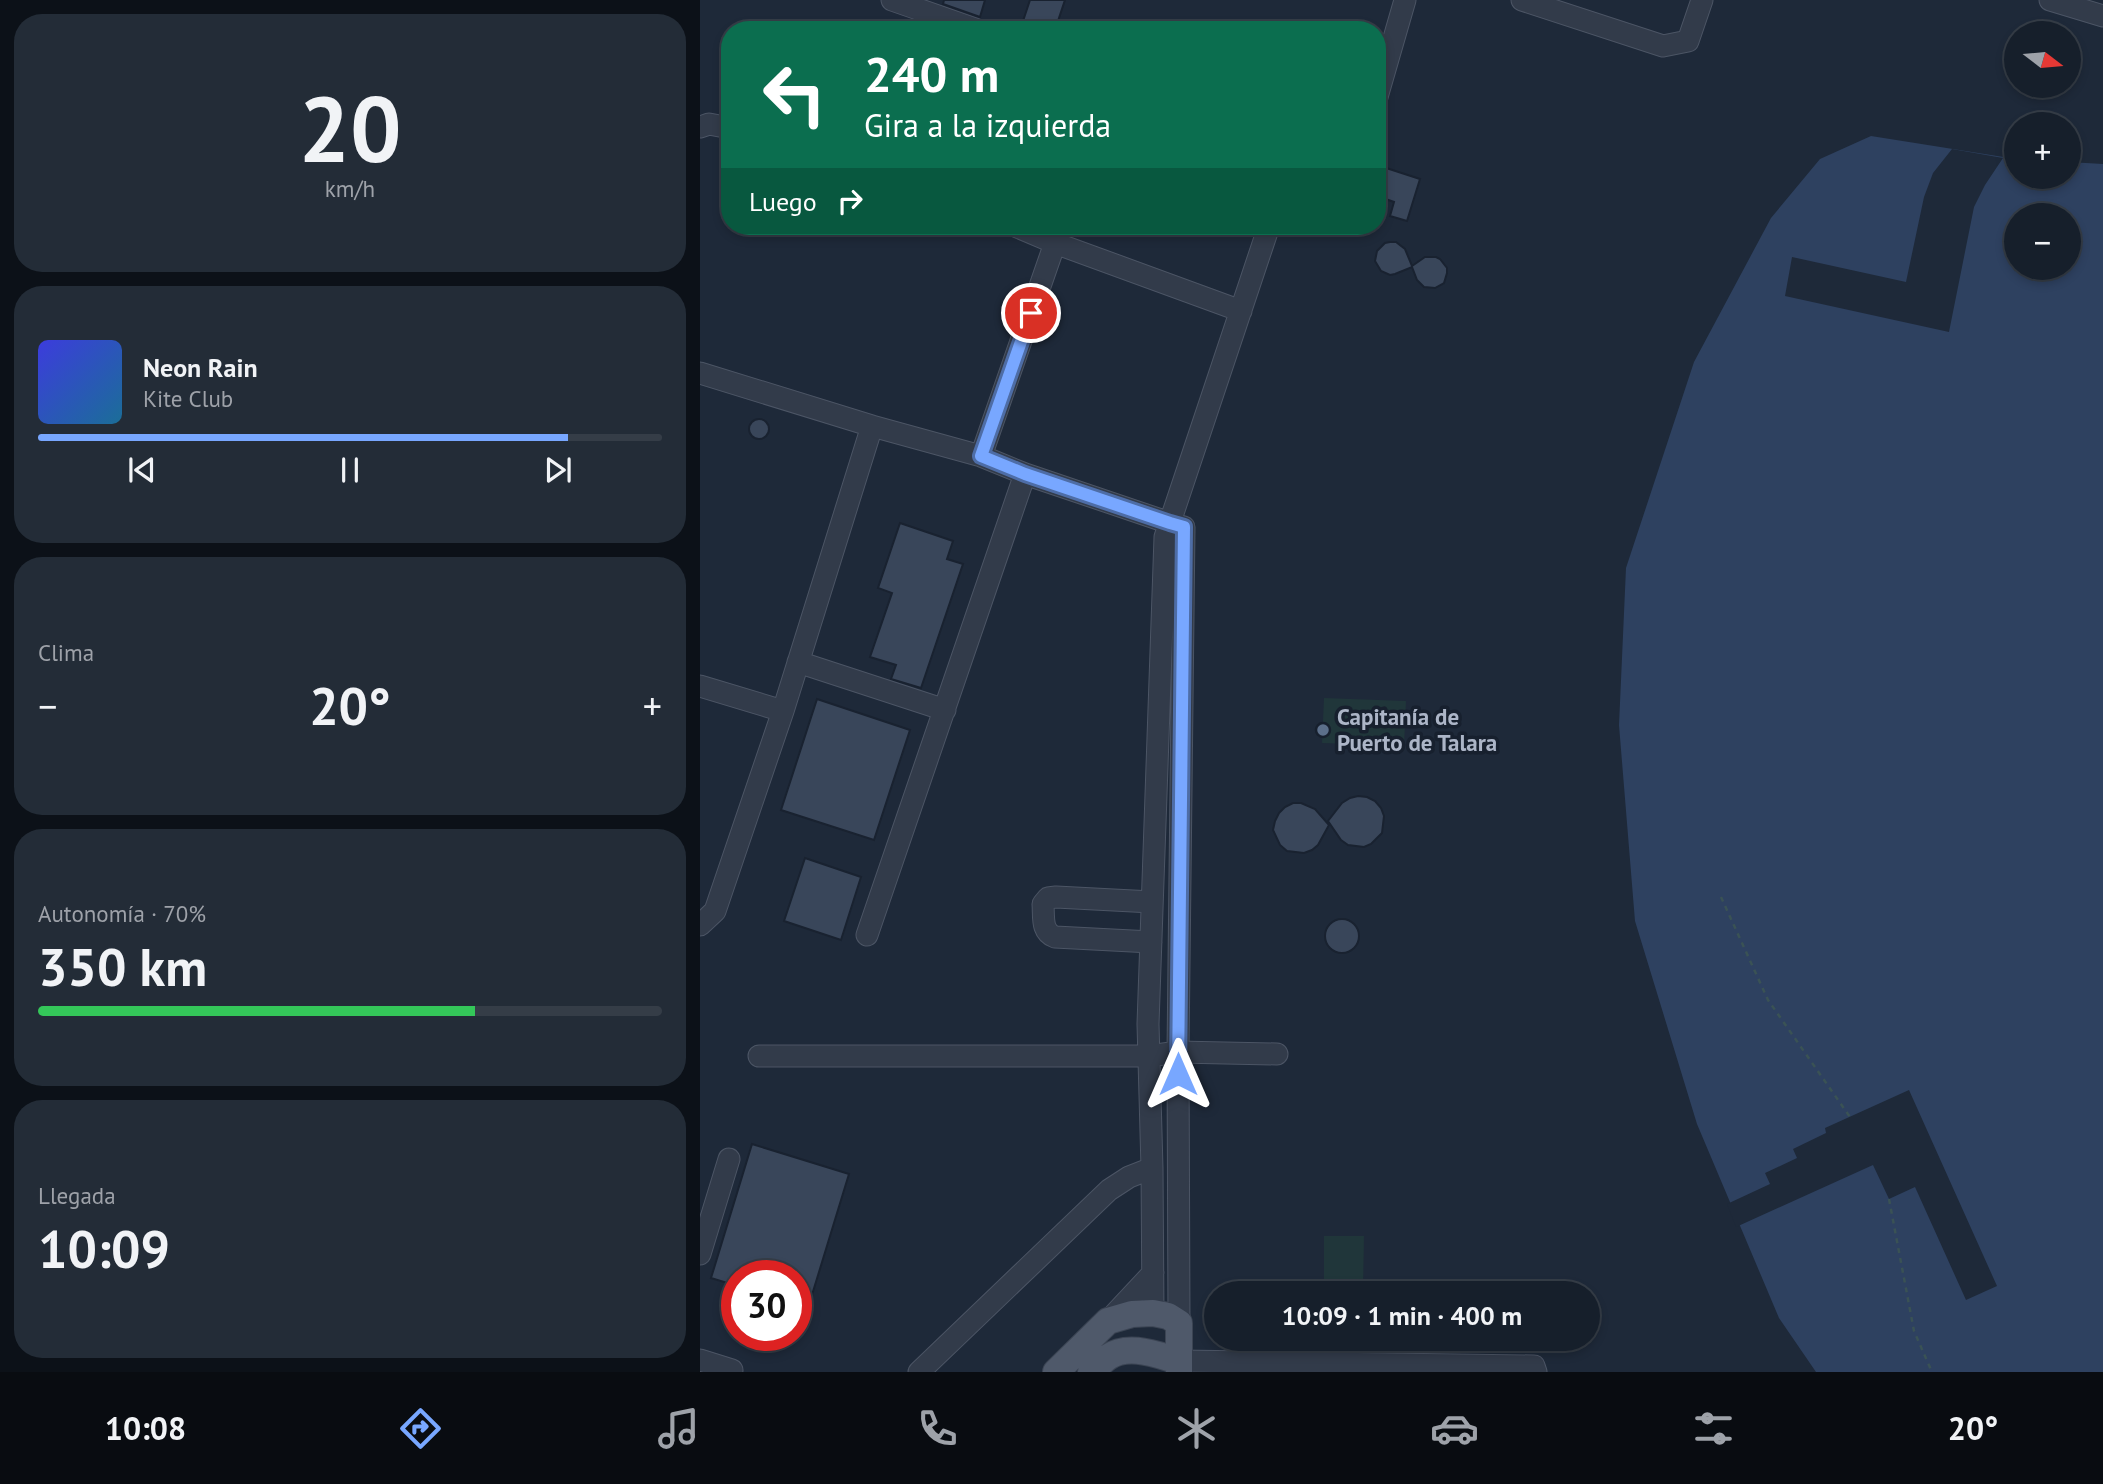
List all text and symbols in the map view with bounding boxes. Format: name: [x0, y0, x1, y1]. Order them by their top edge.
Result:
north arrow: [2004, 21, 2081, 98]
map controls: [2004, 21, 2081, 280]
text: 240 m: [864, 42, 999, 106]
icon: left: [749, 49, 840, 140]
text: 20: [298, 69, 402, 187]
text: Gira a la izquierda: [864, 104, 1111, 146]
button: +: [2004, 112, 2081, 189]
text: km/h: [325, 174, 375, 203]
icon: right: [831, 182, 869, 220]
text: Luego: [749, 185, 817, 218]
button: −: [2004, 203, 2081, 280]
pin: [1001, 283, 1061, 343]
icon: arrive: [1012, 294, 1050, 332]
text: Neon Rain: [143, 351, 258, 384]
text: Kite Club: [143, 384, 233, 413]
icon: previous: [123, 451, 161, 489]
icon: pause: [331, 451, 369, 489]
icon: next: [539, 451, 577, 489]
text: Clima: [38, 638, 94, 667]
text: 20°: [309, 672, 391, 739]
text: −: [38, 681, 57, 730]
text: +: [643, 681, 662, 730]
place label: Capitanía de Puerto de Talara: [1337, 702, 1497, 757]
marker: Capitanía de Puerto de Talara: [1315, 722, 1331, 738]
text: Autonomía · 70%: [38, 899, 206, 928]
text: 350 km: [38, 933, 207, 1000]
position arrow: [1141, 1037, 1215, 1111]
text: Llegada: [38, 1181, 116, 1210]
text: 10:09: [38, 1215, 170, 1282]
speed limit sign: 30: [721, 1260, 812, 1351]
text: 10:09 · 1 min · 400 m: [1282, 1299, 1522, 1332]
icon: directions: [396, 1404, 445, 1453]
icon: music: [654, 1404, 703, 1453]
icon: phone: [913, 1404, 962, 1453]
icon: climate: [1172, 1404, 1221, 1453]
icon: car: [1430, 1404, 1479, 1453]
icon: filters: [1689, 1404, 1738, 1453]
text: 10:08: [105, 1407, 186, 1449]
text: 20°: [1948, 1407, 1998, 1449]

